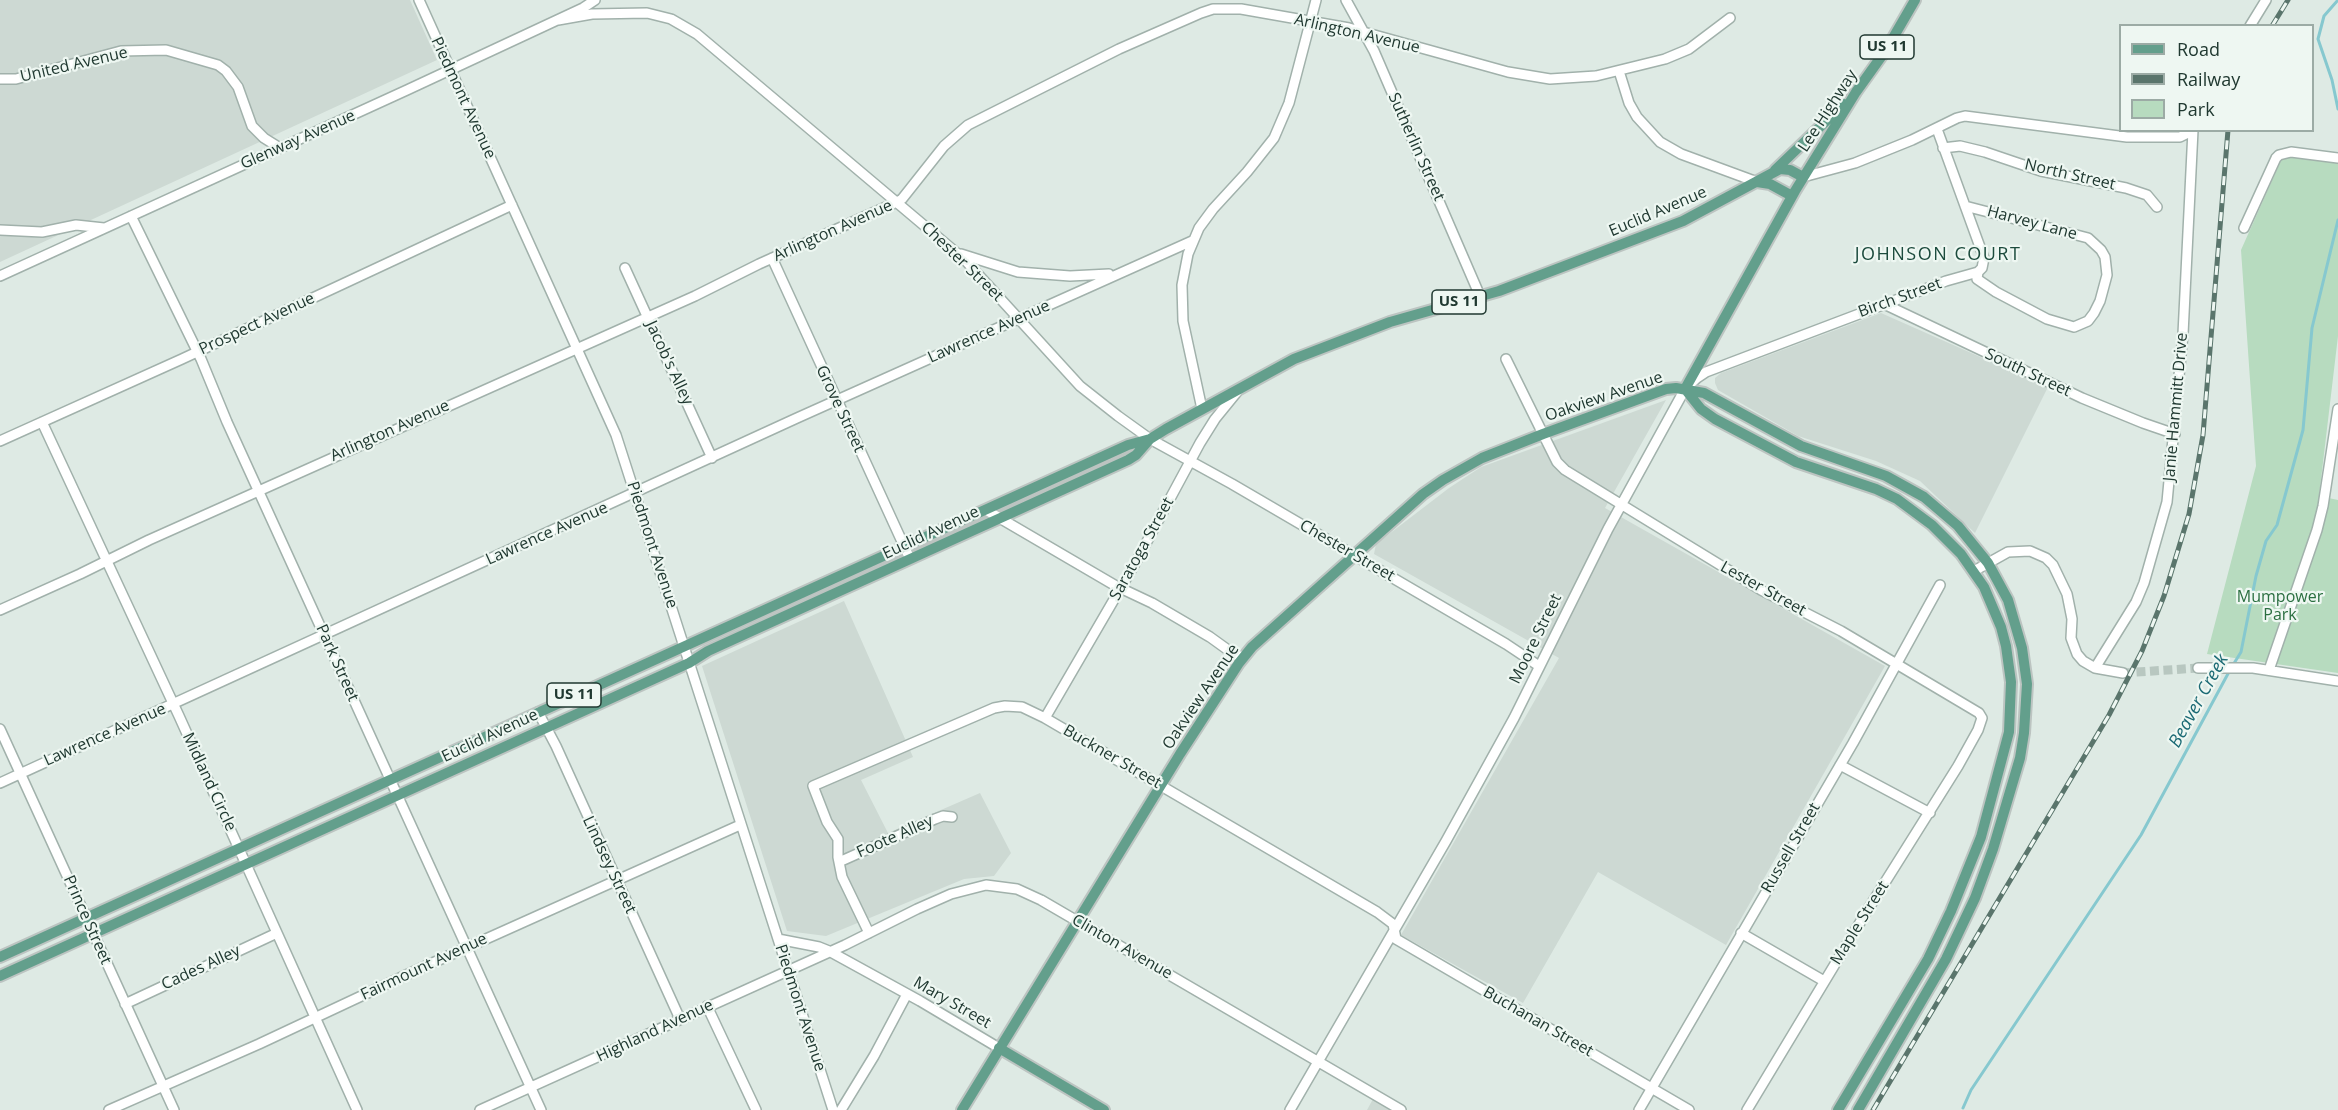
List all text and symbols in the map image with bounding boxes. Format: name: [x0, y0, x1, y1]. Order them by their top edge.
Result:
street label: Arlington Avenue: [1292, 10, 1422, 58]
legend: [2119, 24, 2314, 132]
street label: Piedmont Avenue: [426, 34, 500, 162]
road number: US 11: [1860, 35, 1914, 59]
text: Road: [2177, 37, 2220, 61]
street label: United Avenue: [18, 43, 130, 87]
street label: Lee Highway: [1794, 66, 1862, 156]
text: Railway: [2177, 67, 2240, 91]
street label: Sutherlin Street: [1384, 90, 1448, 204]
text: Park: [2177, 97, 2215, 121]
street label: Glenway Avenue: [238, 106, 358, 174]
street label: North Street: [2023, 155, 2117, 195]
street label: Euclid Avenue: [1606, 183, 1710, 241]
street label: Arlington Avenue: [771, 196, 895, 266]
street label: Harvey Lane: [1985, 202, 2079, 244]
street label: Chester Street: [917, 218, 1007, 306]
district label: JOHNSON COURT: [1855, 244, 2021, 266]
street label: Birch Street: [1856, 274, 1944, 322]
street label: Prospect Avenue: [196, 289, 318, 359]
road number: US 11: [1432, 290, 1486, 314]
street label: Lawrence Avenue: [925, 296, 1053, 368]
street label: Jacob's Alley: [641, 318, 697, 408]
street label: Janie Hammitt Drive: [2160, 332, 2192, 482]
street label: South Street: [1982, 345, 2074, 401]
street label: Grove Street: [812, 363, 868, 455]
street label: Oakview Avenue: [1543, 368, 1665, 426]
street label: Arlington Avenue: [328, 396, 452, 466]
street label: Piedmont Avenue: [622, 479, 682, 611]
street label: Saratoga Street: [1106, 494, 1178, 604]
street label: Lawrence Avenue: [483, 498, 611, 570]
street label: Euclid Avenue: [880, 502, 982, 564]
street label: Chester Street: [1296, 516, 1398, 586]
street label: Lester Street: [1717, 558, 1809, 620]
park label: Mumpower Park: [2237, 587, 2323, 625]
street label: Moore Street: [1506, 591, 1566, 687]
street label: Park Street: [311, 622, 363, 704]
street label: Oakview Avenue: [1159, 641, 1243, 753]
water label: Beaver Creek: [2164, 651, 2234, 751]
road number: US 11: [547, 683, 601, 707]
street label: Lawrence Avenue: [41, 699, 169, 771]
street label: Euclid Avenue: [439, 705, 541, 767]
street label: Buckner Street: [1059, 721, 1165, 793]
street label: Midland Circle: [178, 730, 240, 834]
street label: Russell Street: [1757, 800, 1825, 896]
street label: Foote Alley: [854, 812, 936, 862]
street label: Lindsey Street: [578, 813, 640, 917]
street label: Prince Street: [59, 872, 115, 968]
street label: Maple Street: [1827, 878, 1893, 968]
street label: Clinton Avenue: [1068, 910, 1176, 984]
street label: Fairmount Avenue: [358, 929, 490, 1005]
street label: Cades Alley: [159, 941, 243, 995]
street label: Piedmont Avenue: [770, 942, 830, 1074]
street label: Mary Street: [910, 973, 994, 1033]
street label: Buchanan Street: [1480, 983, 1596, 1061]
street label: Highland Avenue: [594, 996, 716, 1066]

